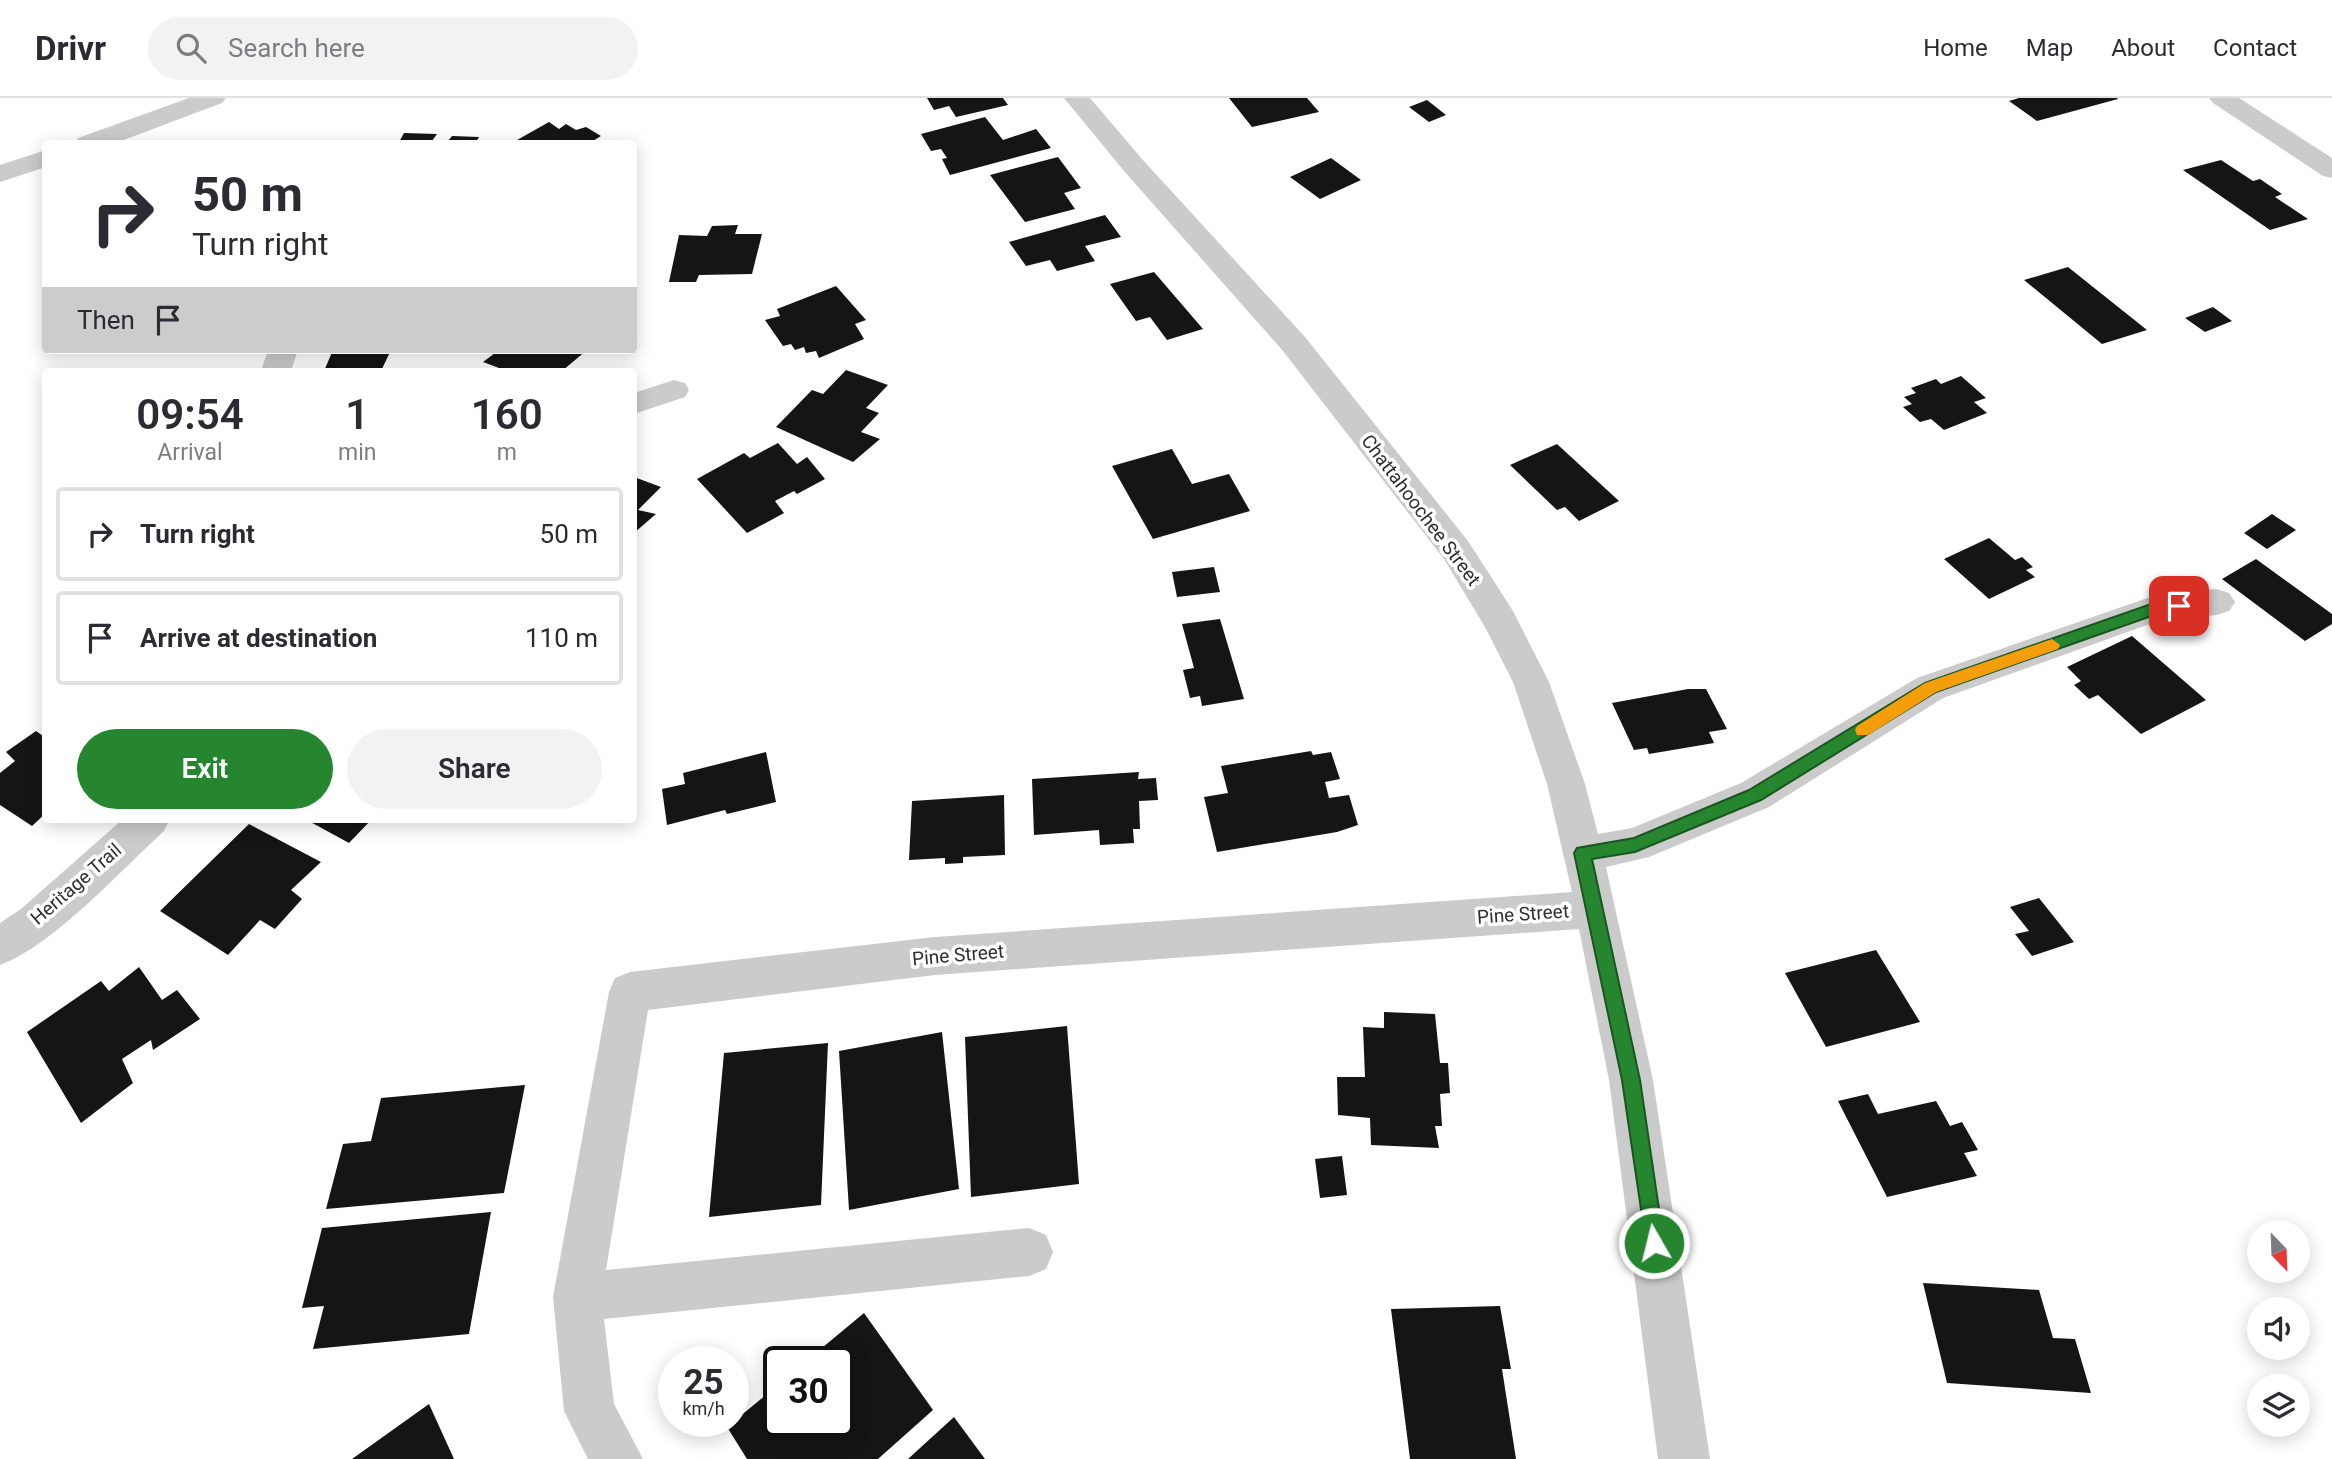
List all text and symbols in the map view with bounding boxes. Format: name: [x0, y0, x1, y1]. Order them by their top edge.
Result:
search box: [148, 17, 638, 80]
text: Drivr: [35, 29, 106, 68]
icon: search: [172, 29, 210, 67]
text: Search here: [228, 33, 365, 63]
text: Home: [1923, 34, 1988, 62]
text: Map: [2026, 34, 2073, 62]
text: About: [2111, 34, 2175, 62]
text: Contact: [2213, 34, 2297, 62]
text: 50 m: [192, 166, 303, 223]
icon: right: [77, 168, 168, 259]
text: Turn right: [192, 225, 328, 263]
icon: arrive: [149, 301, 187, 339]
text: Then: [77, 305, 135, 335]
text: 09:54: [136, 390, 244, 439]
text: 1: [345, 390, 369, 439]
text: 160: [471, 390, 543, 439]
street label: Chattahoochee Street: [1357, 430, 1485, 590]
text: Arrival: [157, 439, 223, 466]
text: min: [338, 439, 376, 466]
text: m: [497, 439, 517, 466]
icon: right: [81, 515, 119, 553]
text: Turn right: [140, 519, 255, 549]
text: 50 m: [540, 519, 598, 549]
pin: [2149, 576, 2209, 636]
icon: arrive: [2160, 587, 2198, 625]
icon: arrive: [81, 619, 119, 657]
text: Arrive at destination: [140, 623, 377, 653]
text: 110 m: [525, 623, 598, 653]
button: Exit: [77, 729, 333, 809]
button: Share: [347, 729, 602, 809]
street label: Heritage Trail: [26, 838, 126, 930]
street label: Pine Street: [1476, 899, 1570, 929]
street label: Pine Street: [911, 940, 1005, 970]
position arrow: [1617, 1206, 1691, 1280]
north arrow: [2247, 1220, 2310, 1283]
map controls: [2247, 1220, 2310, 1437]
button: sound: [2247, 1297, 2310, 1360]
speed limit sign: 30: [763, 1346, 854, 1437]
text: 25: [683, 1362, 724, 1403]
button: layers: [2247, 1374, 2310, 1437]
text: km/h: [682, 1398, 725, 1419]

